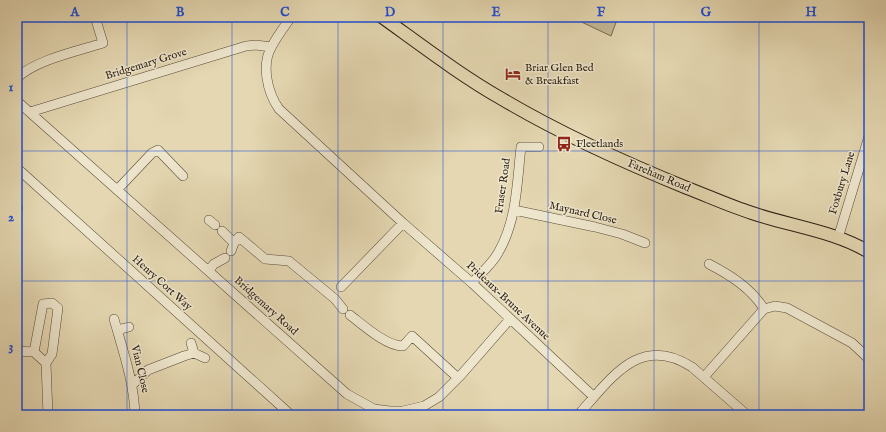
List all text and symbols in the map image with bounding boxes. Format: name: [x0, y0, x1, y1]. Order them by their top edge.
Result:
text: A: [70, 4, 81, 21]
text: B: [176, 4, 185, 21]
text: C: [280, 4, 290, 21]
text: D: [385, 4, 396, 21]
text: E: [491, 4, 501, 21]
text: F: [597, 4, 606, 21]
text: G: [701, 4, 712, 21]
text: H: [805, 4, 817, 21]
street label: Bridgemary Grove: [103, 45, 189, 83]
place label: Briar Glen Bed & Breakfast: [525, 61, 594, 88]
hotel icon: Briar Glen Bed & Breakfast: [504, 65, 522, 83]
text: 1: [9, 79, 14, 96]
bus stop icon: Fleetlands: [555, 135, 573, 153]
place label: Fleetlands: [576, 137, 623, 151]
street label: Foxbury Lane: [826, 150, 858, 216]
street label: Fareham Road: [625, 156, 693, 196]
street label: Fraser Road: [492, 157, 514, 215]
street label: Maynard Close: [548, 198, 618, 228]
text: 2: [8, 209, 14, 226]
street label: Henry Cort Way: [129, 252, 195, 314]
street label: Prideaux-Brune Avenue: [463, 259, 553, 343]
street label: Bridgemary Road: [231, 274, 301, 338]
text: 3: [9, 338, 14, 355]
street label: Vian Close: [127, 343, 152, 394]

